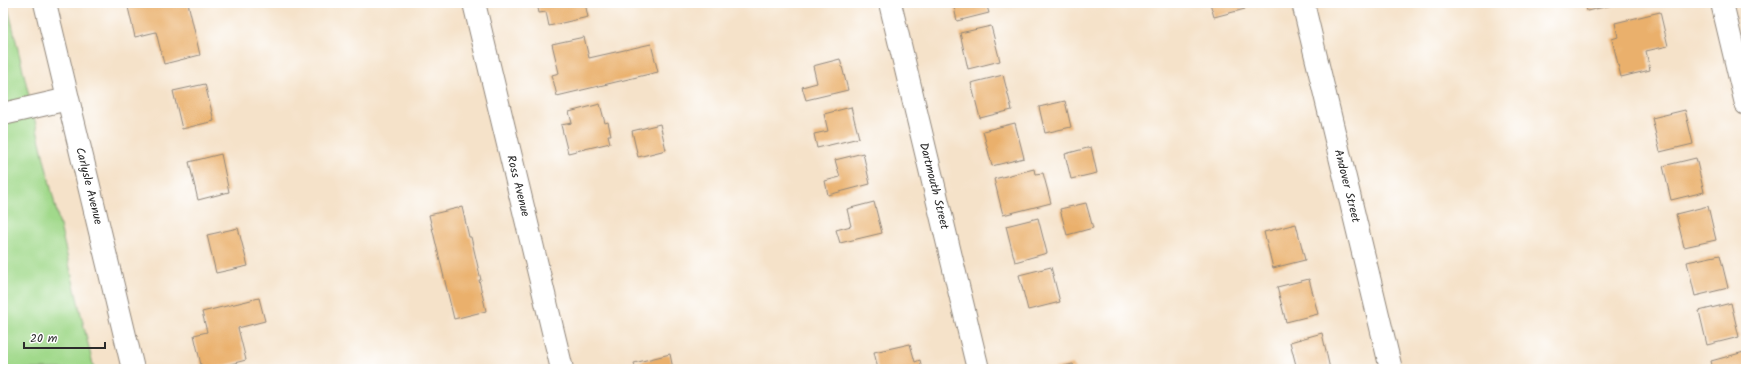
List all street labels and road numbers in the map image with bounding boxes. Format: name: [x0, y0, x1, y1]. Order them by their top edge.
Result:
street label: Dartmouth Street: [914, 140, 954, 232]
street label: Carlysle Avenue: [70, 145, 108, 227]
street label: Andover Street: [1329, 147, 1365, 225]
street label: Ross Avenue: [501, 153, 535, 219]

